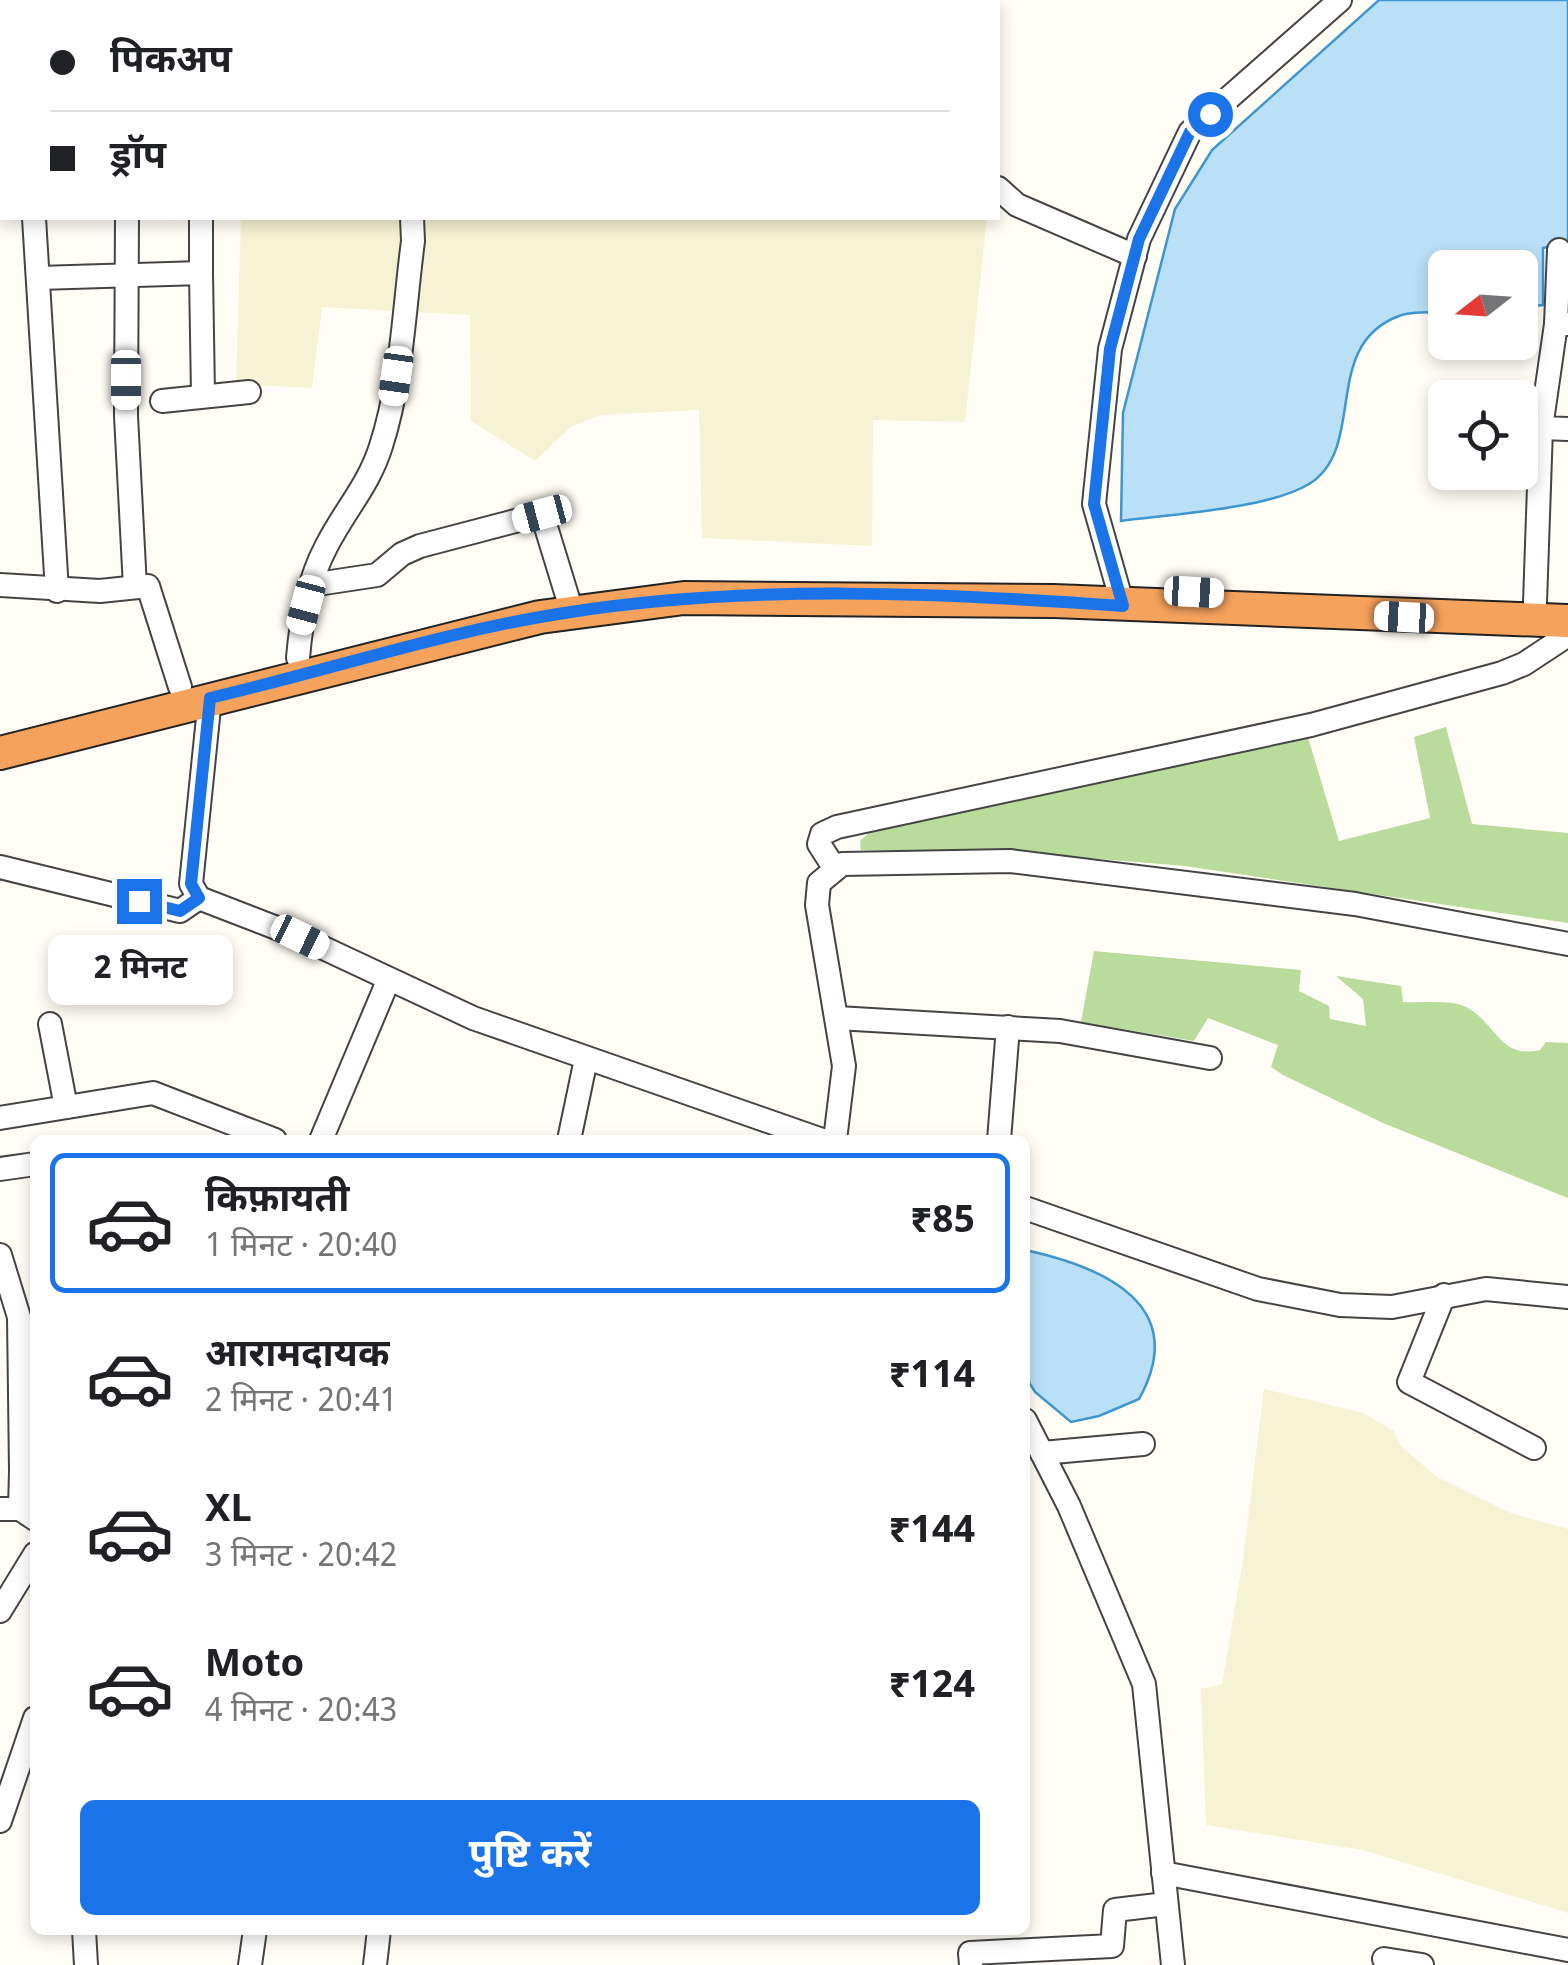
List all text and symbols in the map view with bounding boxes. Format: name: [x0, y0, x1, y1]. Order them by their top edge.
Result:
text: पिकअप: [110, 38, 232, 88]
route start: [1188, 92, 1233, 137]
text: ड्रॉप: [110, 134, 166, 184]
north arrow: [1428, 250, 1538, 360]
map controls: [1428, 250, 1538, 490]
car: [377, 344, 415, 408]
car: [111, 350, 141, 410]
button: locate: [1428, 380, 1538, 490]
car: [509, 492, 575, 536]
car: [284, 572, 328, 638]
car: [1163, 575, 1225, 609]
car: [1373, 600, 1435, 634]
route end: [117, 879, 162, 924]
car: [266, 910, 334, 964]
callout: 2 मिनट: [46, 936, 232, 1006]
text: 2 मिनट: [94, 949, 187, 991]
text: किफ़ायती: [205, 1177, 349, 1227]
icon: car: [85, 1178, 175, 1268]
text: ₹85: [910, 1198, 975, 1248]
text: 1 मिनट · 20:40: [205, 1227, 397, 1269]
text: आरामदायक: [205, 1332, 389, 1382]
icon: car: [85, 1333, 175, 1423]
text: ₹114: [889, 1353, 975, 1403]
text: 2 मिनट · 20:41: [205, 1382, 397, 1424]
text: XL: [205, 1487, 252, 1537]
icon: car: [85, 1488, 175, 1578]
text: ₹144: [889, 1508, 975, 1558]
text: 3 मिनट · 20:42: [205, 1537, 397, 1579]
text: Moto: [205, 1642, 304, 1692]
icon: car: [85, 1643, 175, 1733]
text: ₹124: [889, 1663, 975, 1713]
text: 4 मिनट · 20:43: [205, 1692, 397, 1734]
button: पुष्टि करें: [80, 1800, 980, 1915]

